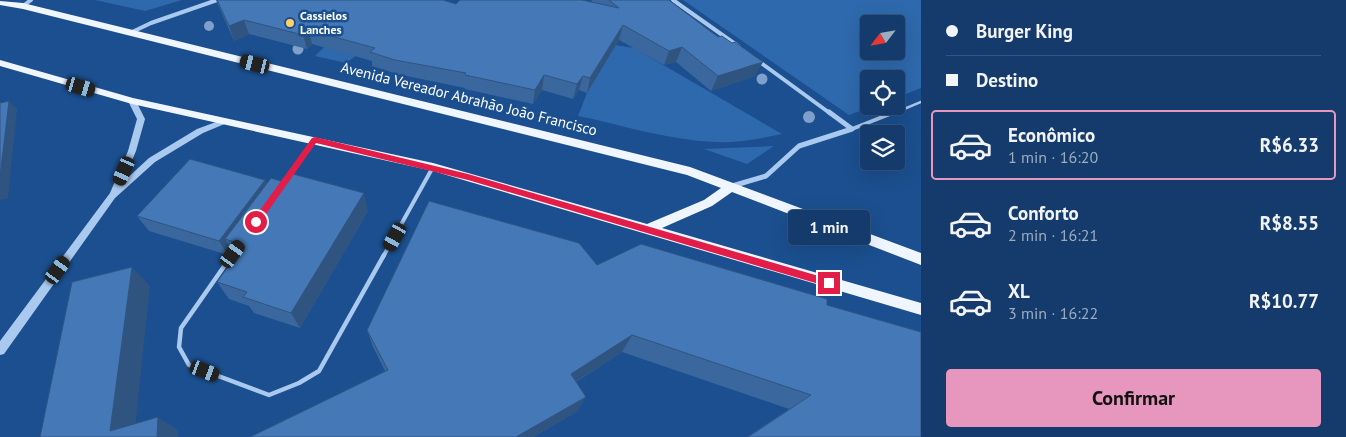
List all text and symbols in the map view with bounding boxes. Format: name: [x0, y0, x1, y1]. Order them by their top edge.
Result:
place label: Cassielos Lanches: [300, 8, 347, 37]
north arrow: [860, 15, 905, 60]
map controls: [860, 15, 905, 170]
marker: Cassielos Lanches: [284, 17, 296, 29]
text: Burger King: [976, 19, 1073, 43]
car: [238, 53, 271, 75]
street label: Avenida Vereador Abrahão João Francisco: [339, 57, 599, 140]
text: Destino: [976, 68, 1038, 92]
button: locate: [860, 70, 905, 115]
car: [64, 76, 97, 98]
icon: car: [948, 123, 993, 168]
text: Econômico: [1008, 123, 1095, 147]
button: layers: [860, 125, 905, 170]
text: R$6.33: [1260, 133, 1319, 157]
text: 1 min · 16:20: [1008, 147, 1098, 167]
car: [111, 154, 136, 188]
icon: car: [948, 201, 993, 246]
text: Conforto: [1008, 201, 1079, 225]
callout: 1 min: [788, 210, 870, 246]
route start: [245, 211, 267, 233]
text: R$8.55: [1260, 211, 1319, 235]
text: 1 min: [809, 217, 849, 237]
car: [381, 220, 408, 254]
text: 2 min · 16:21: [1008, 225, 1098, 245]
car: [218, 237, 247, 271]
car: [43, 253, 72, 287]
route end: [818, 272, 840, 294]
icon: car: [948, 279, 993, 324]
text: XL: [1008, 279, 1030, 303]
text: R$10.77: [1249, 289, 1319, 313]
text: 3 min · 16:22: [1008, 303, 1098, 323]
car: [188, 359, 221, 383]
button: Confirmar: [946, 369, 1321, 427]

